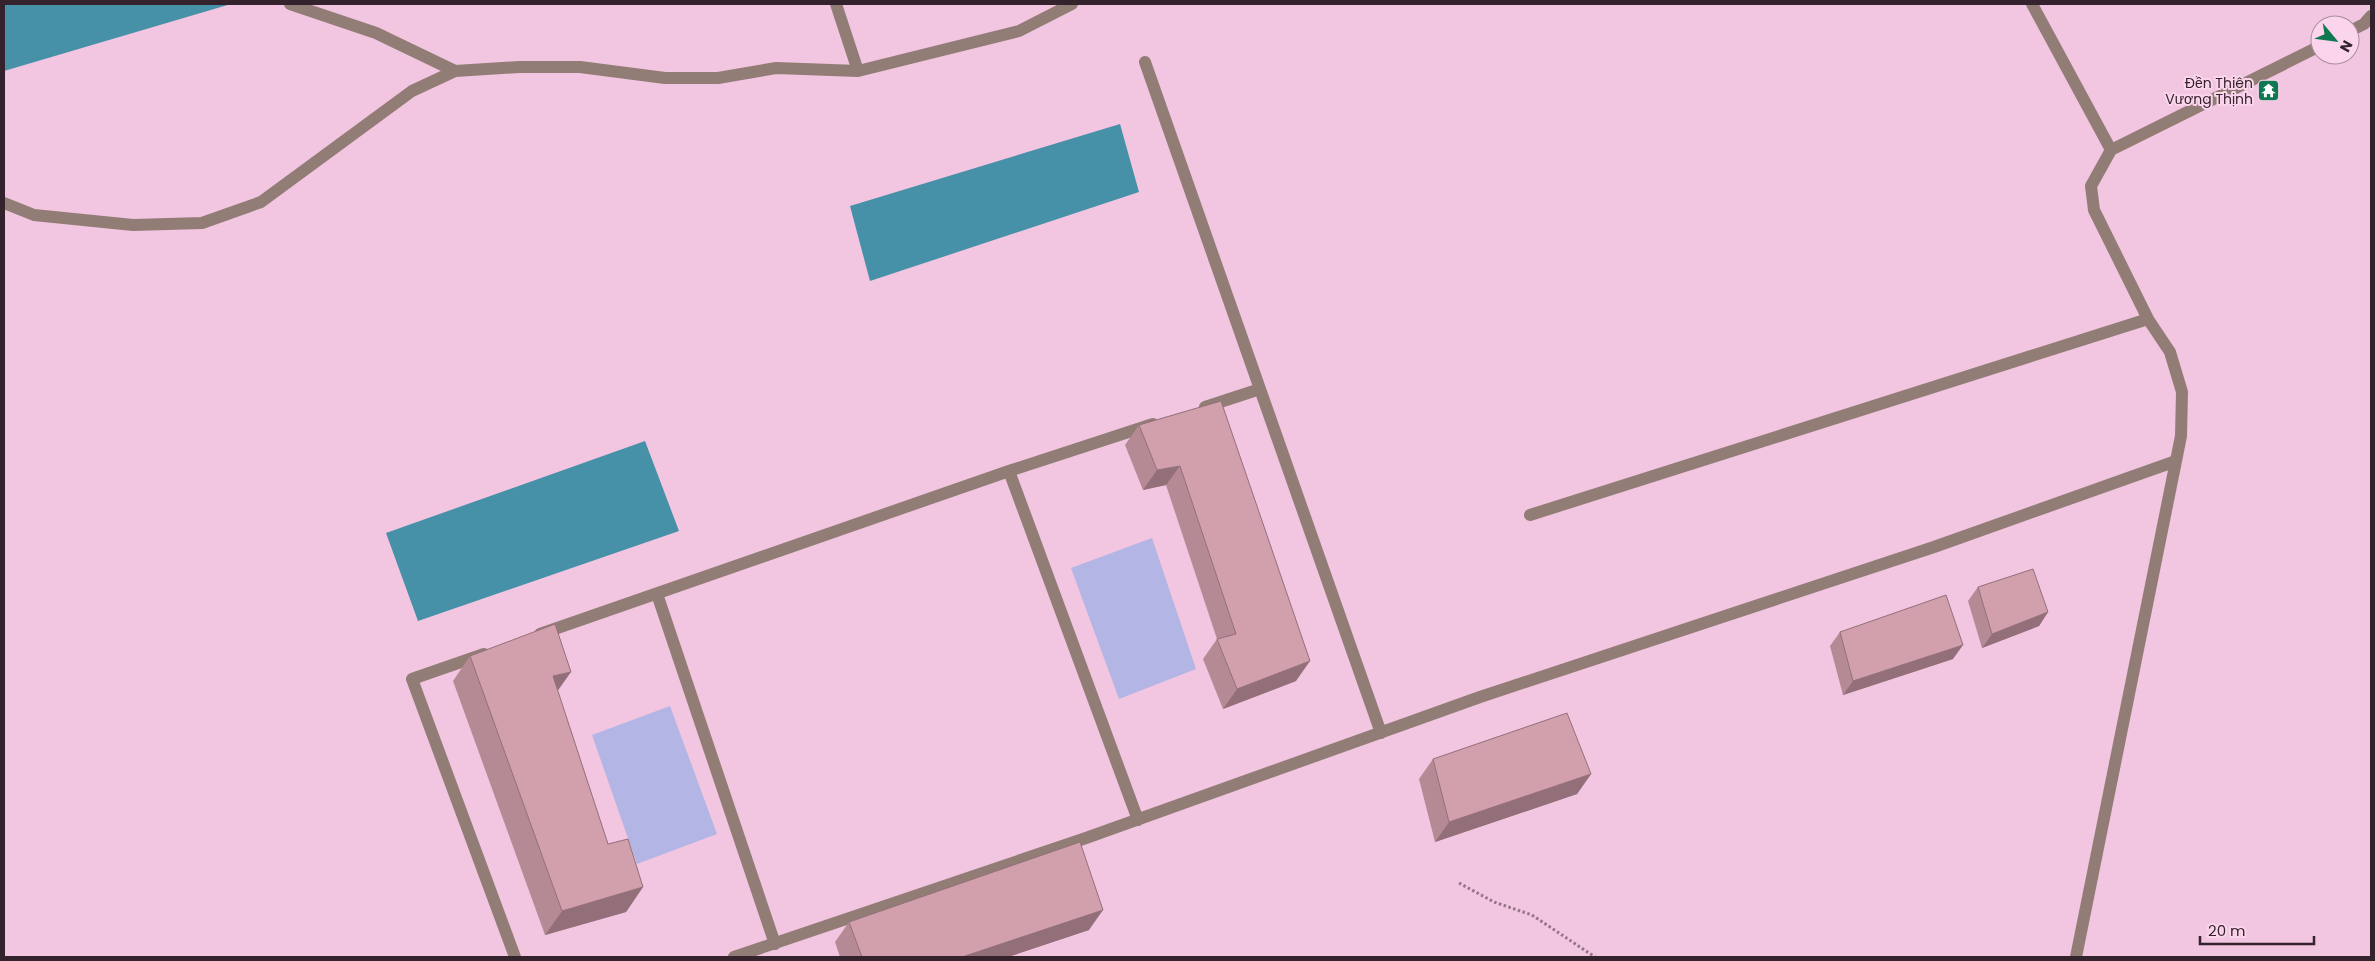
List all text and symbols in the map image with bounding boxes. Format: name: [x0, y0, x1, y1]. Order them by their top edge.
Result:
north arrow: [2310, 15, 2360, 65]
text: N: [2335, 37, 2358, 56]
place label: Đền Thiên Vương Thịnh: [2165, 73, 2253, 109]
temple icon: Đền Thiên Vương Thịnh: [2257, 79, 2281, 103]
scale bar: [2200, 914, 2314, 946]
text: 20 m: [2208, 920, 2246, 941]

